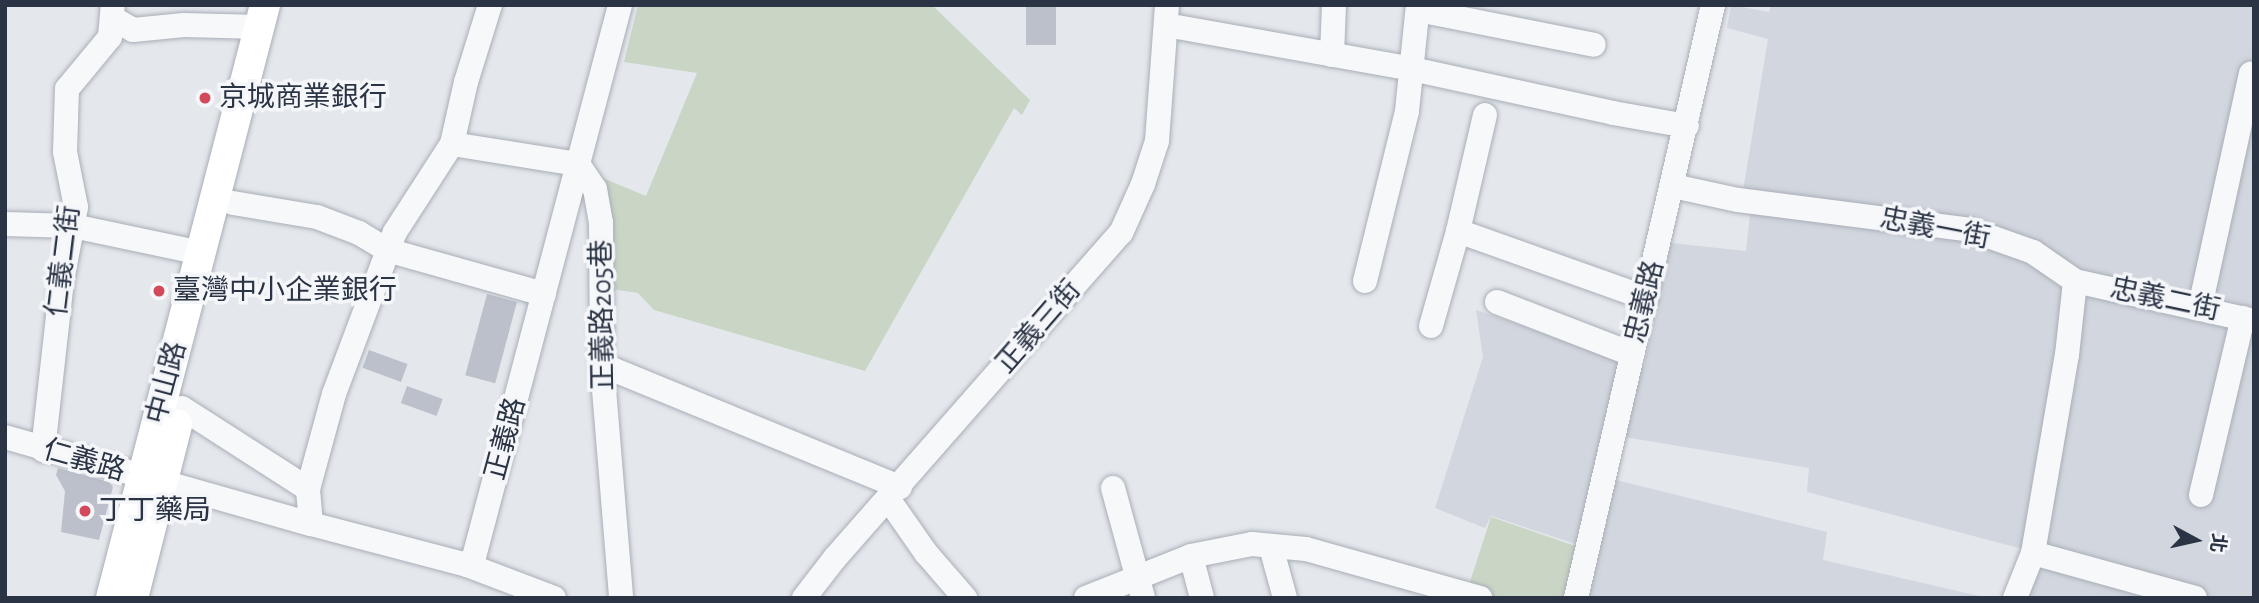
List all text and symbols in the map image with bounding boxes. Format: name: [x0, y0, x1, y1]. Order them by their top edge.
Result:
place label: 京城商業銀行: [219, 81, 387, 115]
marker: 京城商業銀行: [197, 90, 213, 106]
street label: 忠義一街: [1877, 202, 1993, 256]
street label: 仁義二街: [41, 203, 87, 319]
street label: 正義路205巷: [585, 239, 621, 391]
street label: 忠義路: [1619, 257, 1671, 347]
street label: 忠義二街: [2107, 272, 2223, 328]
place label: 臺灣中小企業銀行: [173, 274, 397, 308]
street label: 正義三街: [990, 274, 1088, 380]
marker: 臺灣中小企業銀行: [151, 283, 167, 299]
street label: 中山路: [140, 338, 194, 428]
street label: 正義路: [479, 394, 533, 484]
street label: 仁義路: [39, 433, 129, 489]
place label: 丁丁藥局: [99, 494, 211, 528]
marker: 丁丁藥局: [77, 503, 93, 519]
north arrow: [2161, 505, 2231, 575]
text: 北: [2207, 532, 2228, 554]

